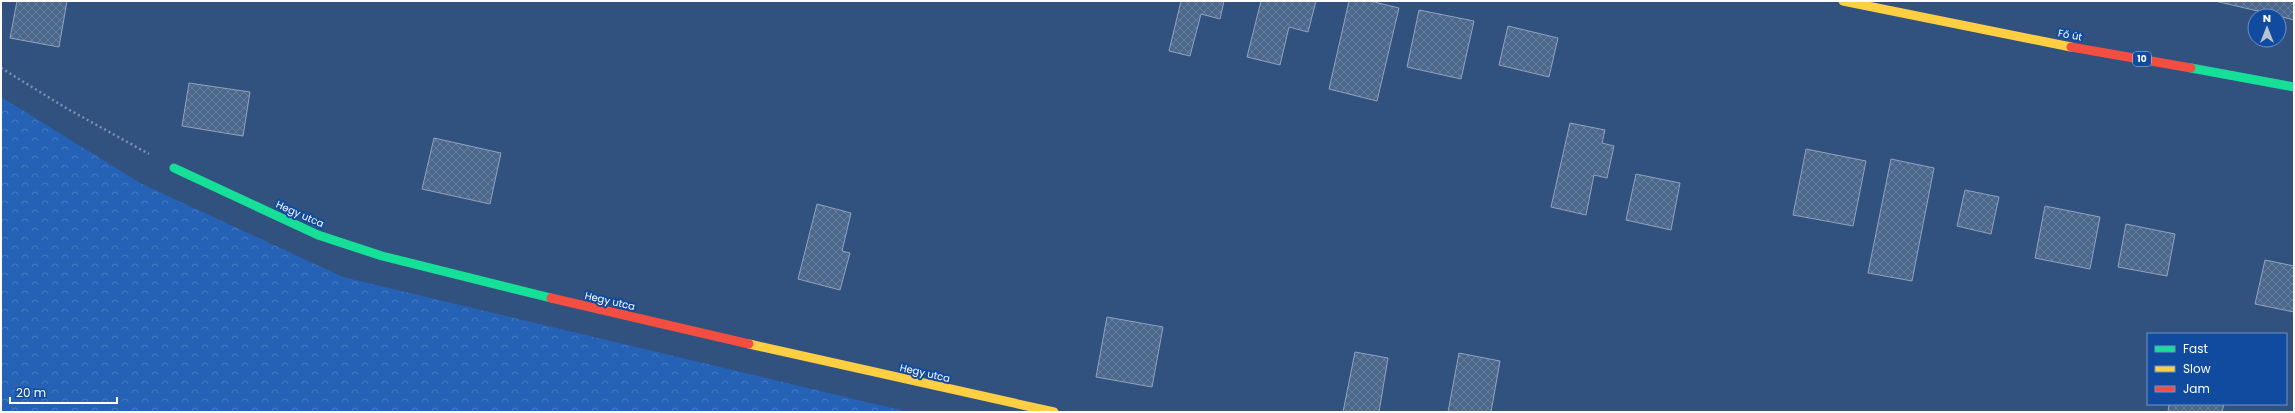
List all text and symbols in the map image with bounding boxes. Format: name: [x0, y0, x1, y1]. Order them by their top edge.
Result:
north arrow: [2247, 8, 2287, 48]
text: N: [2263, 10, 2271, 26]
street label: Fő út: [2057, 26, 2084, 45]
road number: 10: [2133, 52, 2151, 66]
street label: Hegy utca: [274, 197, 326, 231]
street label: Hegy utca: [583, 288, 637, 314]
legend: [2147, 333, 2287, 405]
text: Fast: [2183, 340, 2208, 357]
street label: Hegy utca: [898, 360, 952, 386]
text: Slow: [2183, 360, 2211, 377]
scale bar: [10, 379, 117, 405]
text: Jam: [2183, 380, 2210, 397]
text: 20 m: [16, 384, 46, 401]

